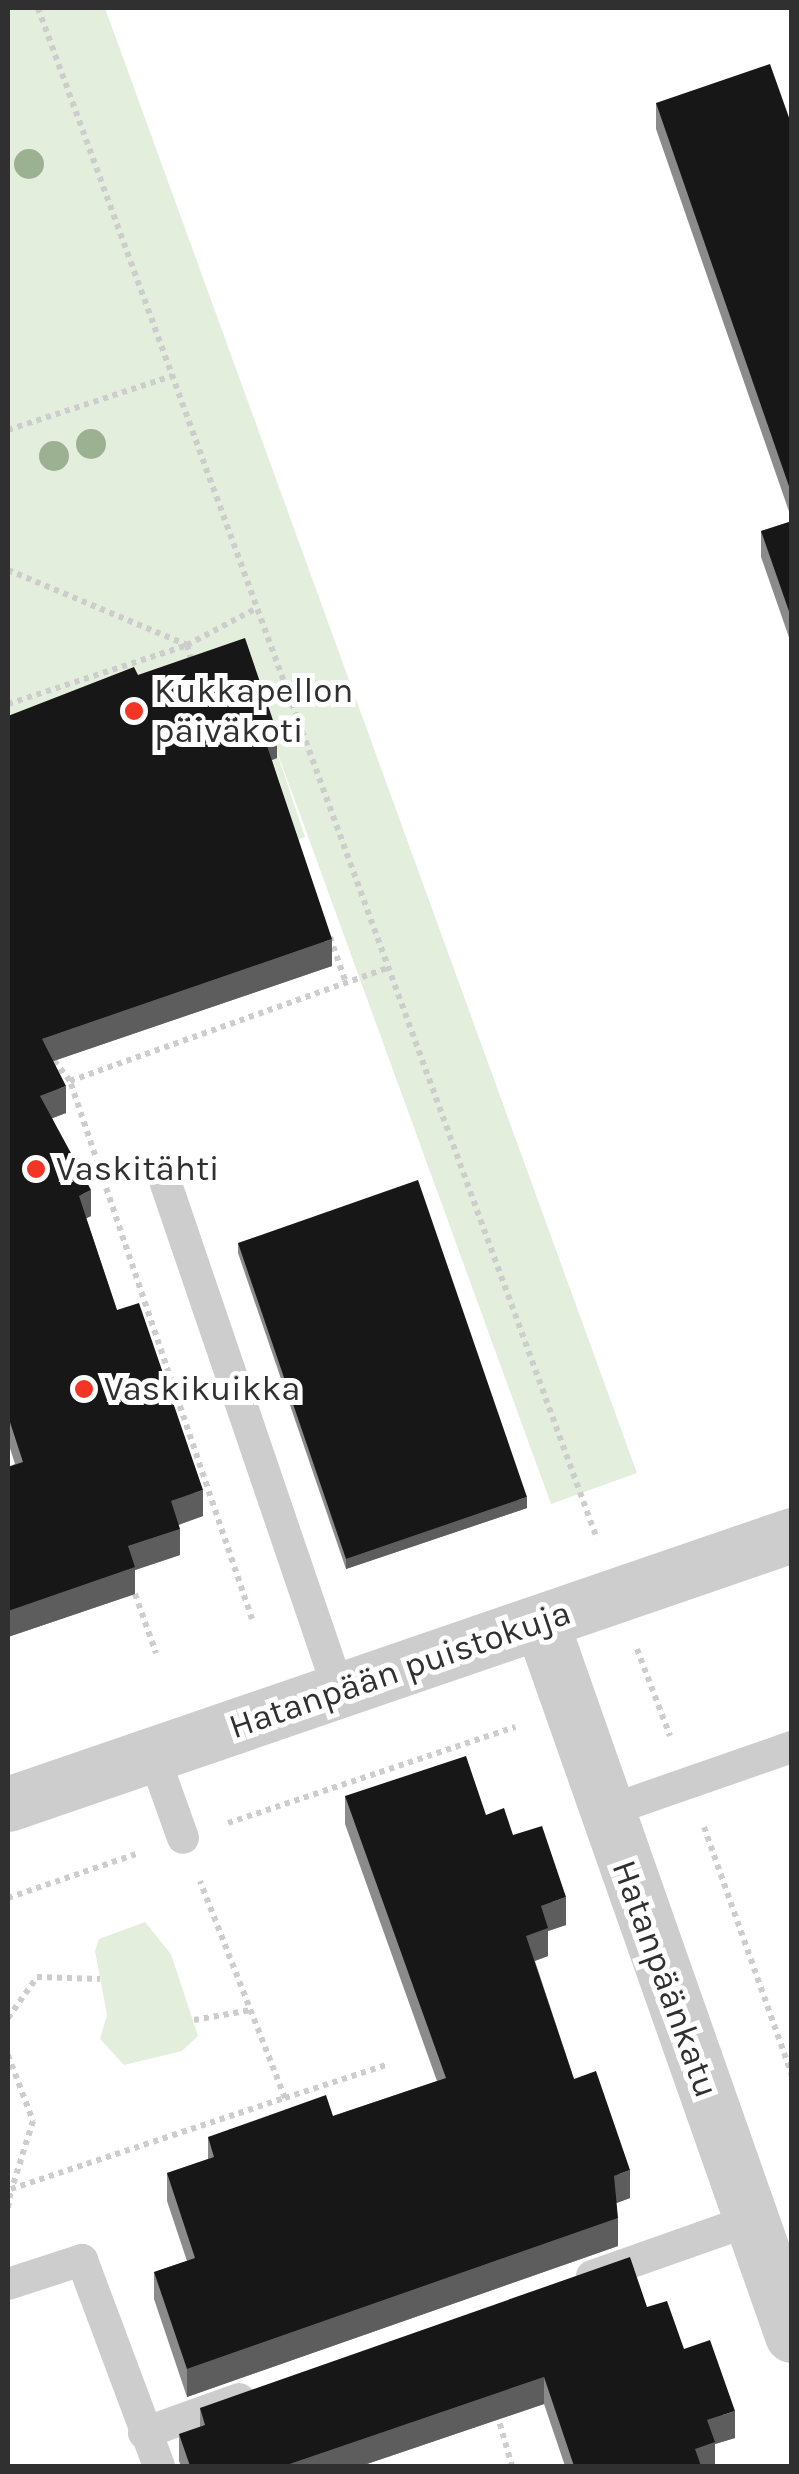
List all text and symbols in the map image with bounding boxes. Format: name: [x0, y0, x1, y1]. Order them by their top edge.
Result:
place label: Kukkapellon päiväkoti: [154, 670, 353, 752]
marker: Kukkapellon päiväkoti: [123, 700, 145, 722]
place label: Vaskitähti: [56, 1148, 220, 1190]
marker: Vaskitähti: [25, 1158, 47, 1180]
place label: Vaskikuikka: [104, 1368, 300, 1410]
marker: Vaskikuikka: [73, 1378, 95, 1400]
street label: Hatanpään puistokuja: [224, 1592, 576, 1748]
street label: Hatanpäänkatu: [603, 1855, 727, 2103]

